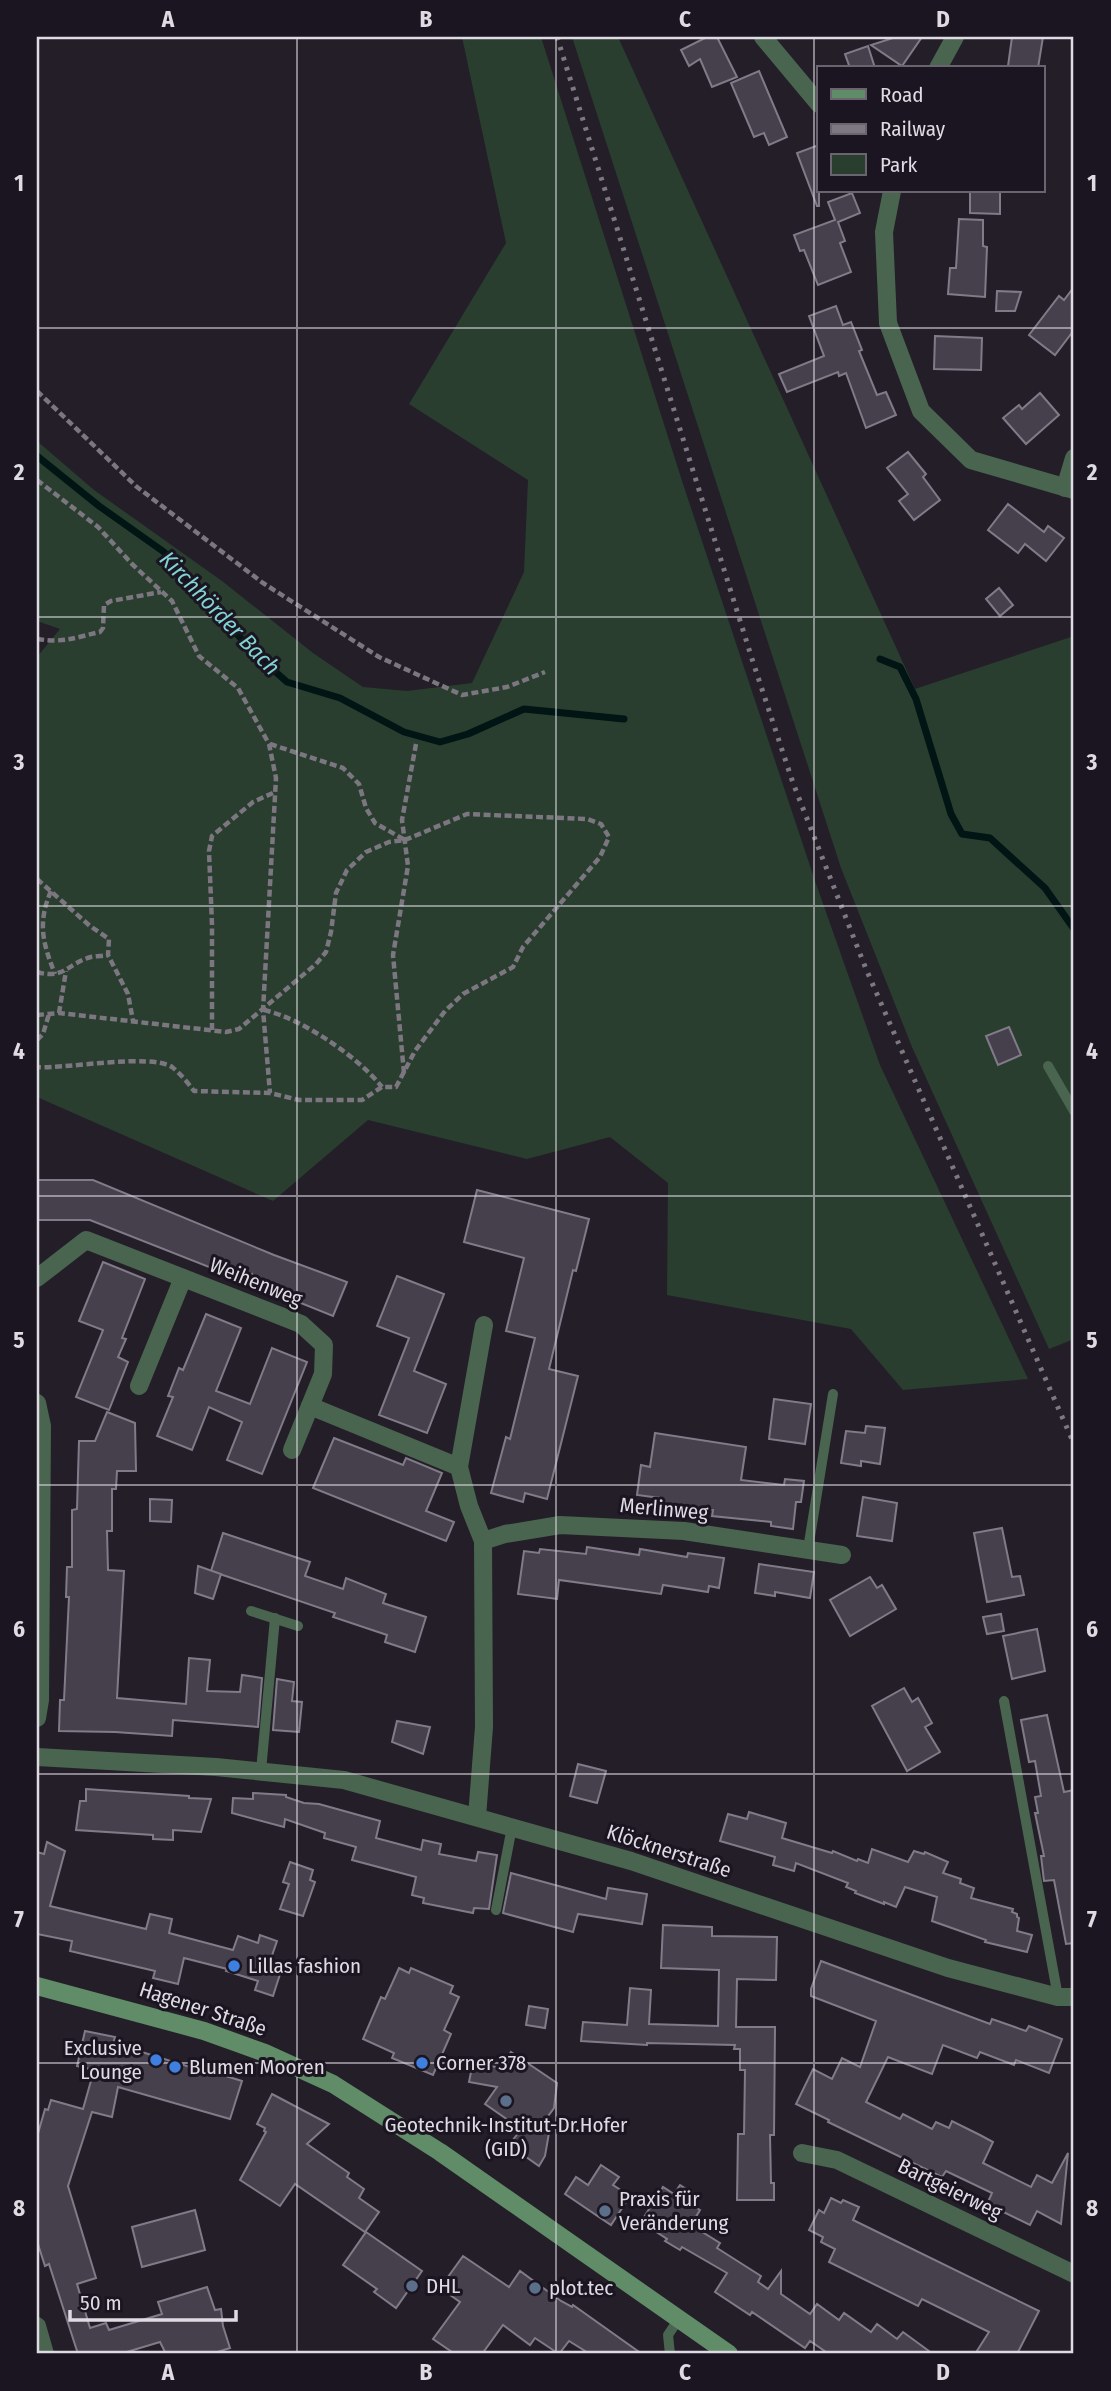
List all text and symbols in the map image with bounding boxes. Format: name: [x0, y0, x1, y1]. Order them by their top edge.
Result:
text: A: [161, 5, 175, 33]
text: B: [420, 5, 433, 33]
text: C: [679, 5, 691, 33]
text: D: [936, 5, 950, 33]
legend: [817, 66, 1044, 192]
text: Road: [880, 82, 924, 108]
text: Railway: [880, 116, 946, 142]
text: Park: [880, 152, 918, 178]
text: 1: [14, 169, 24, 197]
text: 1: [1087, 169, 1097, 197]
text: 2: [13, 458, 25, 486]
text: 2: [1086, 458, 1098, 486]
water label: Kirchhörder Bach: [154, 545, 286, 681]
text: 3: [13, 748, 25, 776]
text: 3: [1086, 748, 1098, 776]
text: 4: [13, 1037, 25, 1065]
text: 4: [1086, 1037, 1098, 1065]
street label: Weihenweg: [206, 1252, 306, 1312]
text: 5: [13, 1326, 25, 1354]
text: 5: [1086, 1326, 1098, 1354]
street label: Merlinweg: [619, 1492, 709, 1526]
text: 6: [13, 1615, 25, 1643]
text: 6: [1086, 1615, 1098, 1643]
street label: Klöcknerstraße: [604, 1819, 734, 1883]
text: 7: [14, 1905, 24, 1933]
text: 7: [1087, 1905, 1097, 1933]
place label: Lillas fashion: [248, 1953, 361, 1979]
marker: Lillas fashion: [226, 1958, 242, 1974]
street label: Hagener Straße: [136, 1976, 270, 2042]
place label: Exclusive Lounge: [64, 2035, 142, 2085]
place label: Corner 378: [436, 2050, 526, 2076]
marker: Exclusive Lounge: [148, 2052, 164, 2068]
place label: Blumen Mooren: [189, 2054, 325, 2080]
marker: Corner 378: [414, 2055, 430, 2071]
marker: Blumen Mooren: [167, 2059, 183, 2075]
marker: Geotechnik-Institut-Dr.Hofer (GID): [498, 2093, 514, 2109]
place label: Geotechnik-Institut-Dr.Hofer (GID): [385, 2112, 628, 2162]
street label: Bartgeierweg: [894, 2153, 1006, 2225]
place label: Praxis für Veränderung: [619, 2186, 729, 2236]
text: 8: [13, 2194, 25, 2222]
text: 8: [1086, 2194, 1098, 2222]
marker: Praxis für Veränderung: [597, 2203, 613, 2219]
place label: DHL: [426, 2273, 461, 2299]
place label: plot.tec: [549, 2275, 613, 2301]
marker: DHL: [404, 2278, 420, 2294]
scale bar: [70, 2279, 236, 2323]
marker: plot.tec: [527, 2280, 543, 2296]
text: 50 m: [80, 2290, 122, 2316]
text: A: [161, 2358, 175, 2386]
text: B: [420, 2358, 433, 2386]
text: C: [679, 2358, 691, 2386]
text: D: [936, 2358, 950, 2386]

